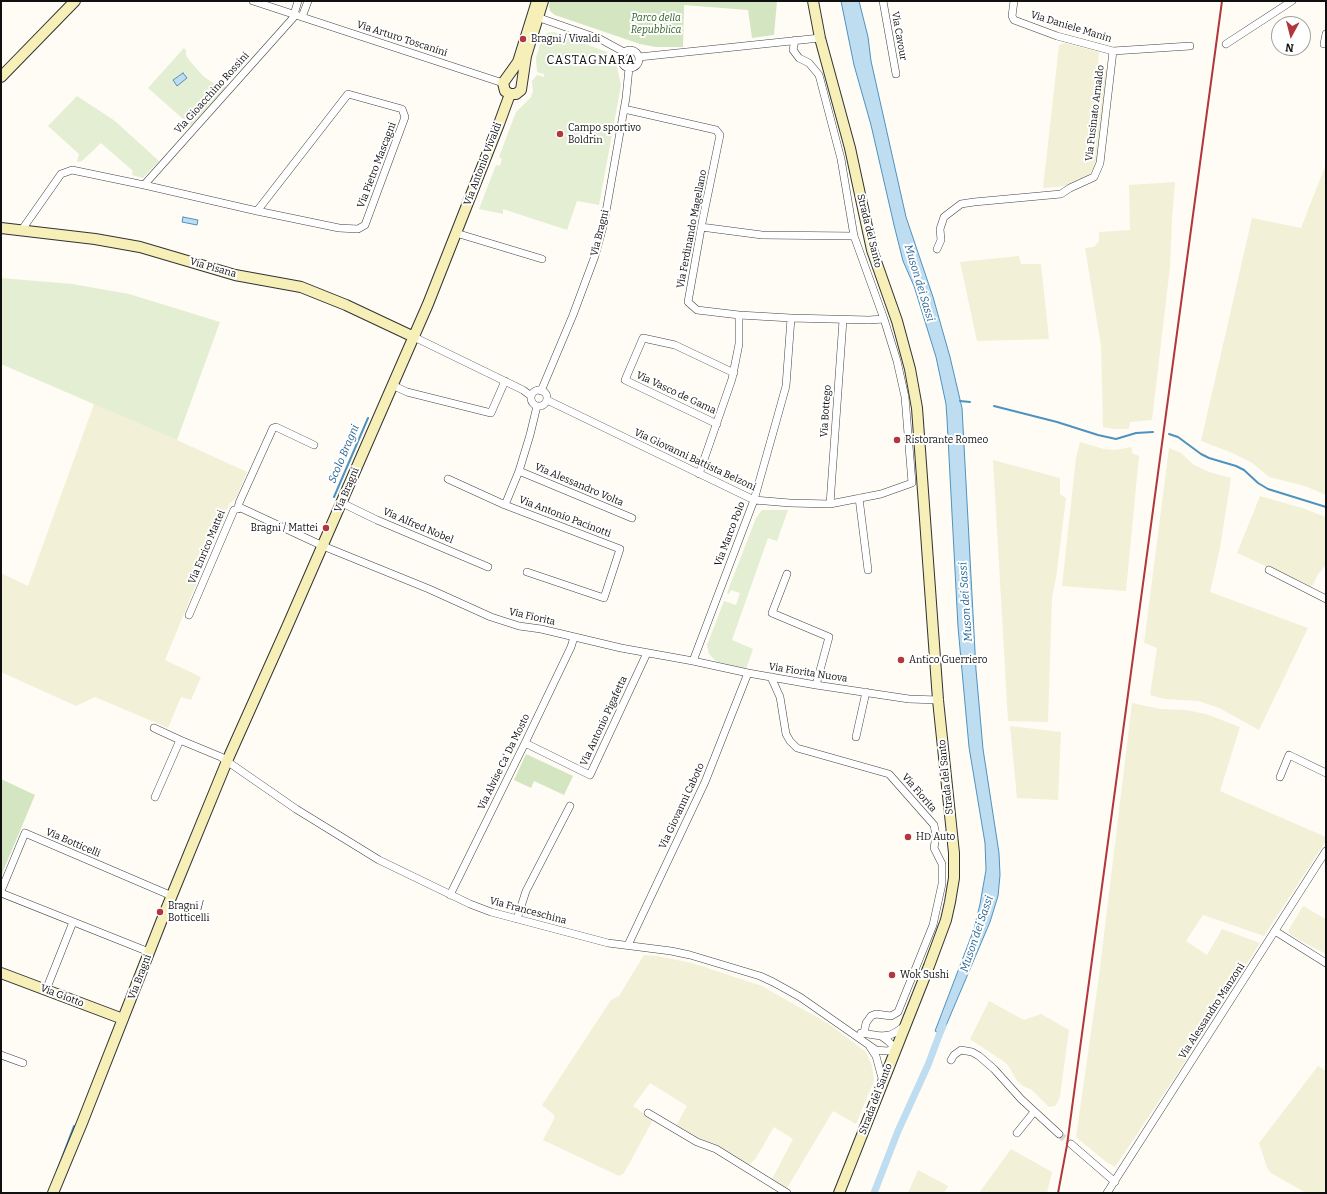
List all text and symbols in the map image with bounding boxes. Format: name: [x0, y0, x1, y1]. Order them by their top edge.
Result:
street label: Via Daniele Manin: [1029, 9, 1113, 45]
street label: Via Cavour: [889, 10, 909, 62]
park label: Parco della Repubblica: [631, 12, 681, 36]
north arrow: [1271, 16, 1311, 56]
street label: Via Arturo Toscanini: [355, 19, 449, 59]
place label: Bragni / Vivaldi: [531, 33, 600, 45]
marker: Bragni / Vivaldi: [518, 34, 528, 44]
text: N: [1285, 40, 1295, 54]
street label: Via Gioacchino Rossini: [172, 50, 252, 136]
district label: CASTAGNARA: [547, 54, 635, 68]
street label: Via Fusinato Arnaldo: [1083, 64, 1107, 162]
street label: Via Pietro Mascagni: [355, 120, 399, 210]
street label: Via Antonio Vivaldi: [462, 121, 504, 207]
place label: Campo sportivo Boldrin: [568, 122, 641, 146]
marker: Campo sportivo Boldrin: [555, 129, 565, 139]
street label: Via Ferdinando Magellano: [675, 169, 709, 289]
street label: Strada del Santo: [854, 193, 884, 269]
street label: Via Bragni: [588, 209, 612, 257]
water label: Muson dei Sassi: [901, 243, 937, 323]
street label: Via Pisana: [188, 256, 238, 280]
street label: Via Vasco de Gama: [634, 369, 718, 417]
street label: Via Bottego: [818, 384, 834, 438]
water label: Scolo Bragni: [326, 423, 362, 485]
street label: Via Giovanni Battista Belzoni: [632, 426, 758, 494]
place label: Ristorante Romeo: [905, 434, 988, 446]
marker: Ristorante Romeo: [892, 435, 902, 445]
street label: Via Alessandro Volta: [533, 461, 625, 509]
street label: Via Bragni: [332, 466, 362, 514]
street label: Via Antonio Pacinotti: [517, 494, 613, 540]
street label: Via Marco Polo: [712, 500, 748, 568]
street label: Via Alfred Nobel: [381, 506, 455, 546]
street label: Via Enrico Mattei: [186, 508, 228, 586]
place label: Bragni / Mattei: [250, 522, 318, 534]
marker: Bragni / Mattei: [321, 523, 331, 533]
water label: Muson dei Sassi: [957, 562, 975, 642]
street label: Via Fiorita: [508, 606, 556, 628]
place label: Antico Guerriero: [909, 654, 987, 666]
marker: Antico Guerriero: [896, 655, 906, 665]
street label: Via Fiorita Nuova: [768, 661, 848, 685]
street label: Via Antonio Pigafetta: [578, 674, 630, 768]
street label: Via Alvise Ca' Da Mosto: [476, 712, 532, 812]
street label: Strada del Santo: [936, 739, 956, 815]
street label: Via Giovanni Caboto: [657, 761, 707, 851]
street label: Via Fiorita: [899, 771, 939, 815]
street label: Via Botticelli: [44, 826, 102, 860]
place label: HD Auto: [916, 831, 955, 843]
marker: HD Auto: [903, 832, 913, 842]
water label: Muson dei Sassi: [958, 894, 996, 974]
street label: Via Franceschina: [488, 895, 568, 927]
place label: Bragni / Botticelli: [168, 900, 209, 924]
marker: Bragni / Botticelli: [155, 907, 165, 917]
street label: Via Bragni: [126, 953, 154, 1001]
street label: Via Alessandro Manzoni: [1177, 961, 1247, 1061]
place label: Wok Sushi: [900, 969, 949, 981]
marker: Wok Sushi: [887, 970, 897, 980]
street label: Via Giotto: [38, 982, 86, 1010]
street label: Strada del Santo: [857, 1062, 895, 1136]

